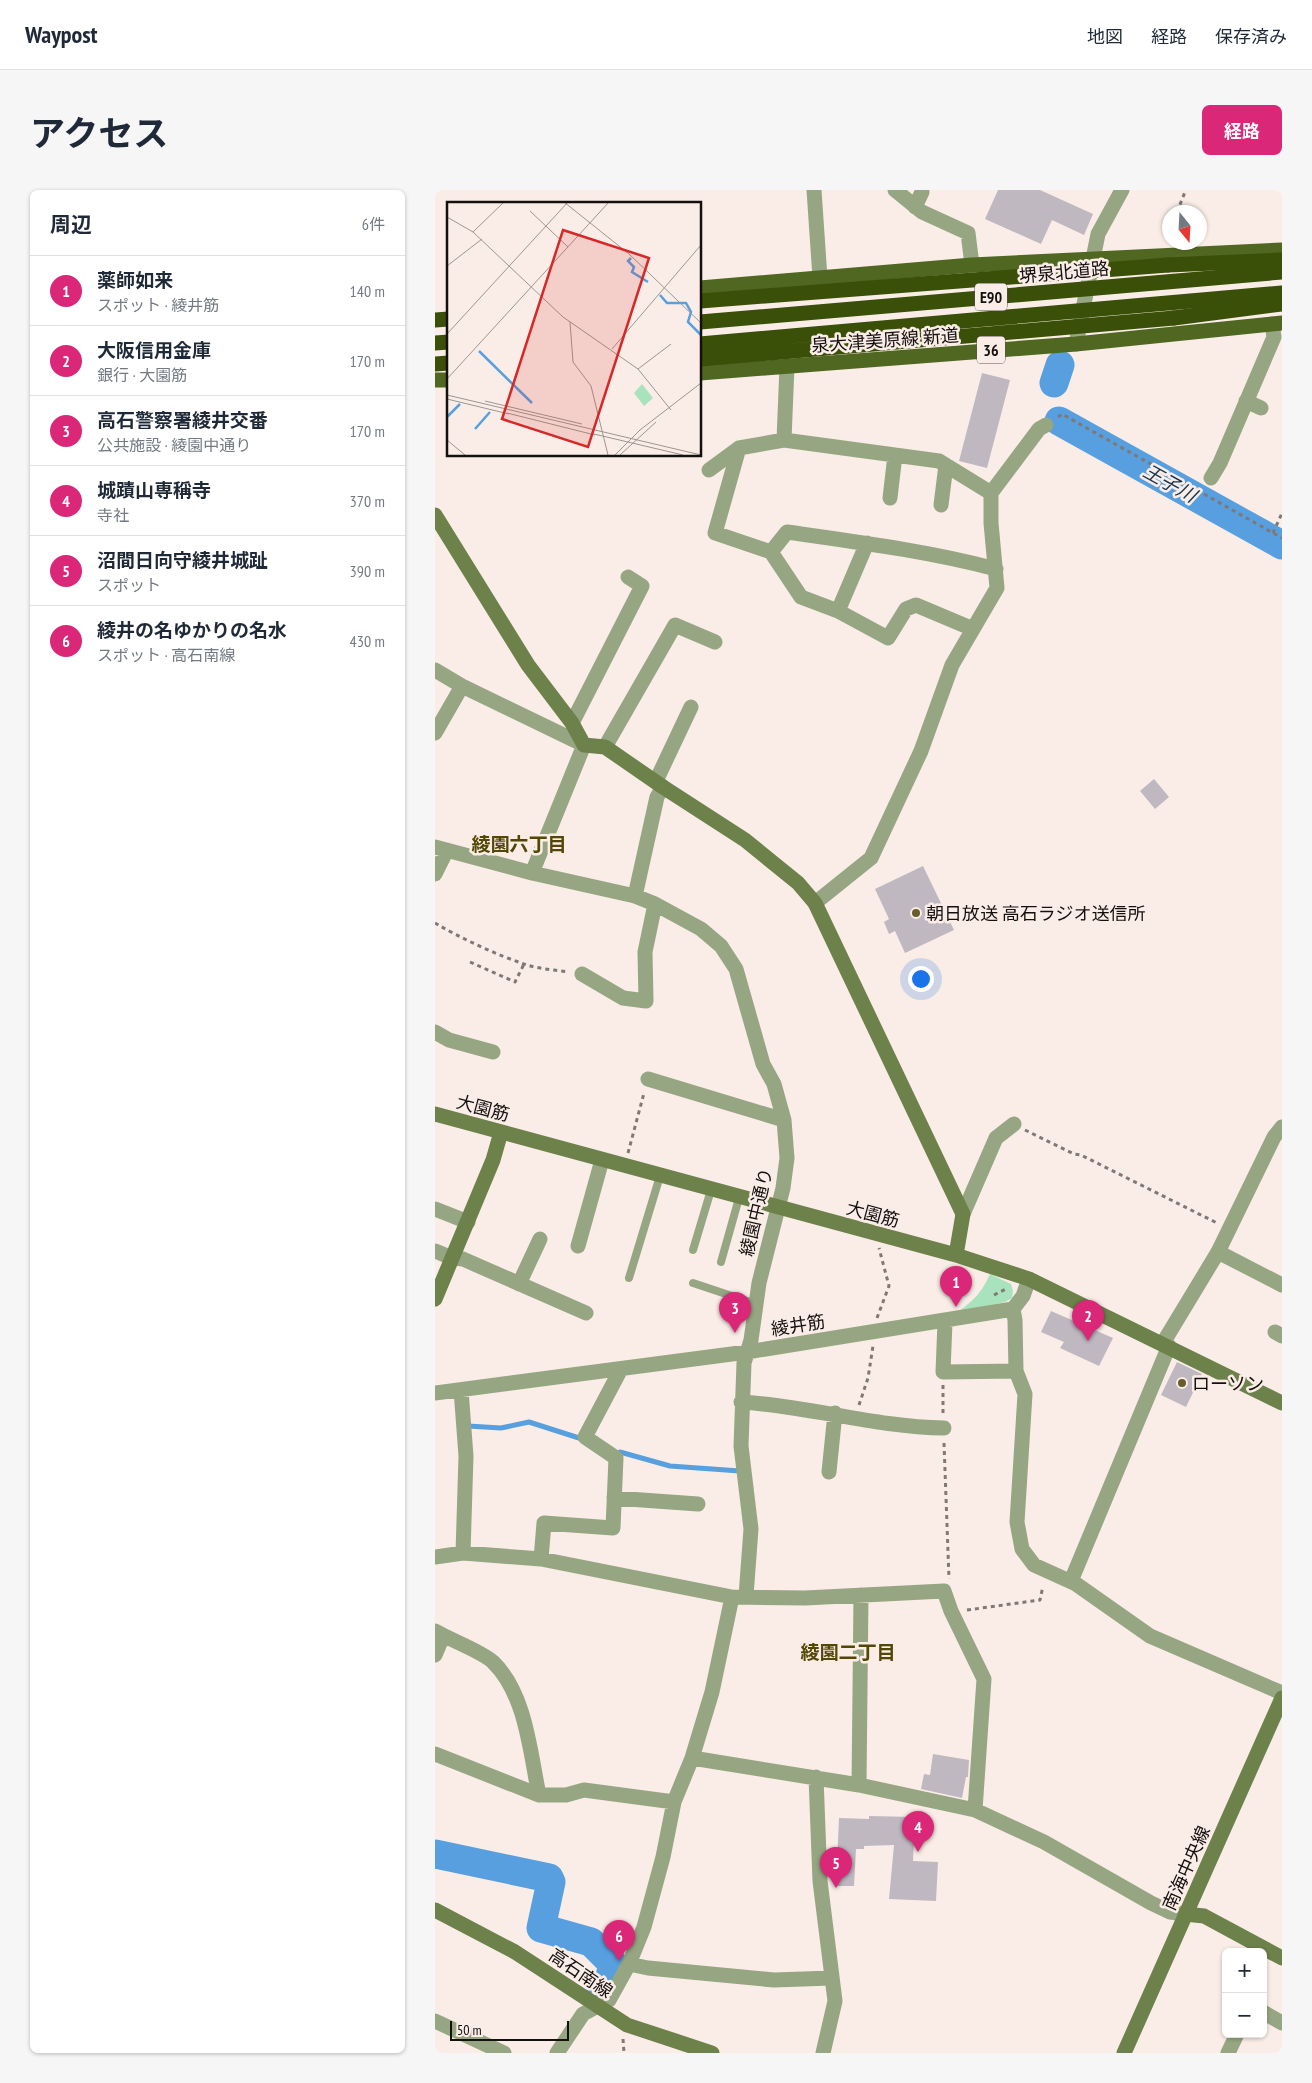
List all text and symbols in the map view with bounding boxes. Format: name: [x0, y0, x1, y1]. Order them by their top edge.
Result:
text: Waypost: [25, 19, 98, 50]
text: 地図: [1087, 25, 1123, 48]
text: 経路: [1151, 25, 1187, 48]
text: 保存済み: [1215, 25, 1287, 48]
button: 経路: [1202, 105, 1282, 155]
text: アクセス: [30, 110, 168, 156]
inset map: [447, 202, 701, 456]
north arrow: [1162, 205, 1207, 250]
text: 周辺: [50, 211, 92, 238]
text: 6件: [362, 214, 385, 234]
street label: 堺泉北道路: [1018, 257, 1110, 287]
text: 薬師如来: [97, 268, 173, 292]
text: 1: [62, 281, 70, 301]
text: 140 m: [350, 281, 385, 301]
road number: E90: [975, 284, 1007, 310]
text: スポット · 綾井筋: [97, 295, 219, 315]
street label: 泉大津美原線 新道: [810, 323, 960, 357]
road number: 36: [977, 336, 1005, 364]
text: 大阪信用金庫: [97, 338, 211, 362]
text: 2: [62, 351, 70, 371]
text: 170 m: [350, 351, 385, 371]
text: 銀行 · 大園筋: [97, 365, 187, 385]
text: 高石警察署綾井交番: [97, 408, 268, 432]
text: 3: [62, 421, 70, 441]
text: 170 m: [350, 421, 385, 441]
text: 公共施設 · 綾園中通り: [97, 435, 251, 455]
water label: 王子川: [1139, 459, 1202, 508]
text: 城蹟山専稱寺: [97, 478, 211, 502]
text: 4: [62, 491, 70, 511]
text: 370 m: [350, 491, 385, 511]
text: 寺社: [97, 505, 129, 525]
text: 沼間日向守綾井城趾: [97, 548, 268, 572]
text: 5: [62, 561, 70, 581]
text: 390 m: [350, 561, 385, 581]
text: スポット: [97, 575, 161, 595]
text: 綾井の名ゆかりの名水: [97, 618, 287, 642]
text: 6: [62, 631, 70, 651]
text: 430 m: [350, 631, 385, 651]
text: スポット · 高石南線: [97, 645, 235, 665]
district label: 綾園六丁目: [471, 832, 567, 856]
place label: 朝日放送 高石ラジオ送信所: [926, 902, 1145, 925]
marker: 朝日放送 高石ラジオ送信所: [910, 907, 922, 919]
your location: [908, 966, 934, 992]
street label: 大園筋: [454, 1090, 512, 1126]
street label: 綾園中通り: [735, 1166, 777, 1258]
street label: 大園筋: [844, 1196, 902, 1232]
pin: 1: [940, 1266, 972, 1307]
pin: 3: [719, 1292, 751, 1333]
pin: 2: [1072, 1300, 1104, 1341]
street label: 綾井筋: [770, 1309, 826, 1341]
place label: ローソン: [1192, 1372, 1264, 1395]
marker: ローソン: [1176, 1377, 1188, 1389]
district label: 綾園二丁目: [800, 1640, 896, 1664]
pin: 4: [902, 1811, 934, 1852]
street label: 南海中央線: [1157, 1822, 1215, 1914]
pin: 5: [820, 1847, 852, 1888]
pin: 6: [603, 1920, 635, 1961]
street label: 高石南線: [545, 1943, 617, 2003]
map controls: [1222, 1948, 1267, 2038]
button: +: [1222, 1948, 1267, 1993]
button: −: [1222, 1993, 1267, 2038]
scale bar: [450, 2018, 569, 2041]
text: 50 m: [457, 2021, 482, 2039]

